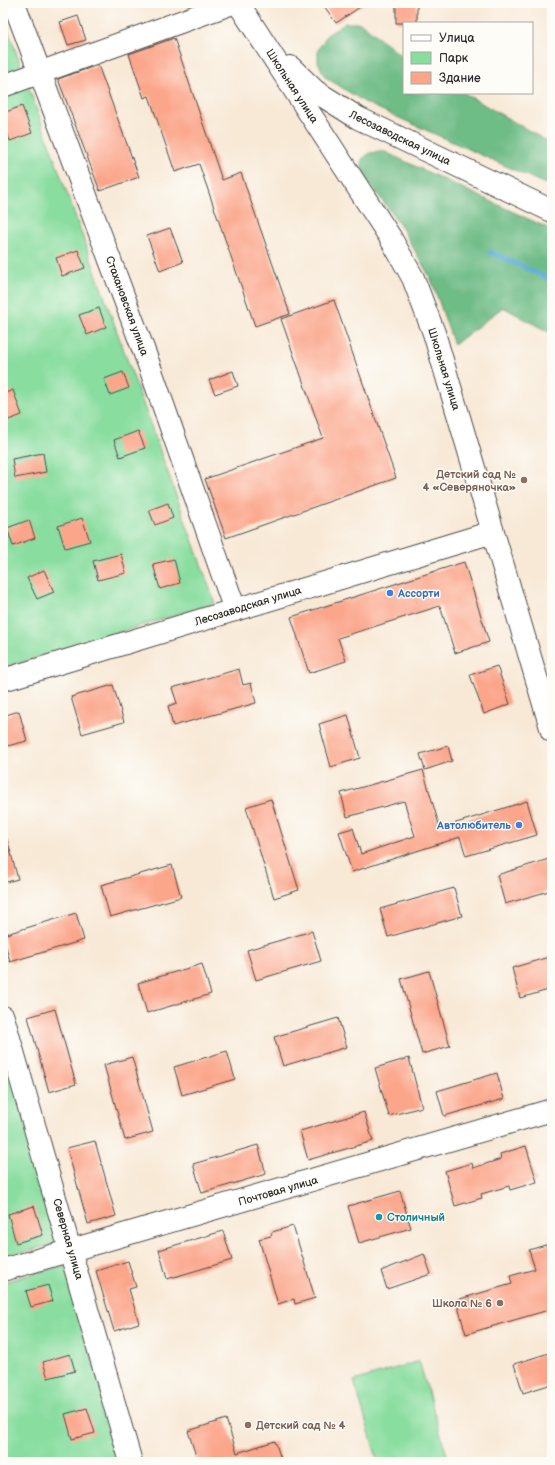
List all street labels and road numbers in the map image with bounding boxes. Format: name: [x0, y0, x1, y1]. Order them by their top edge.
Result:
street label: Школьная улица: [263, 46, 321, 126]
street label: Лесозаводская улица: [346, 107, 453, 168]
street label: Стахановская улица: [103, 254, 151, 358]
street label: Школьная улица: [425, 326, 463, 412]
street label: Лесозаводская улица: [192, 583, 303, 629]
street label: Почтовая улица: [237, 1173, 320, 1209]
street label: Северная улица: [50, 1197, 86, 1282]

